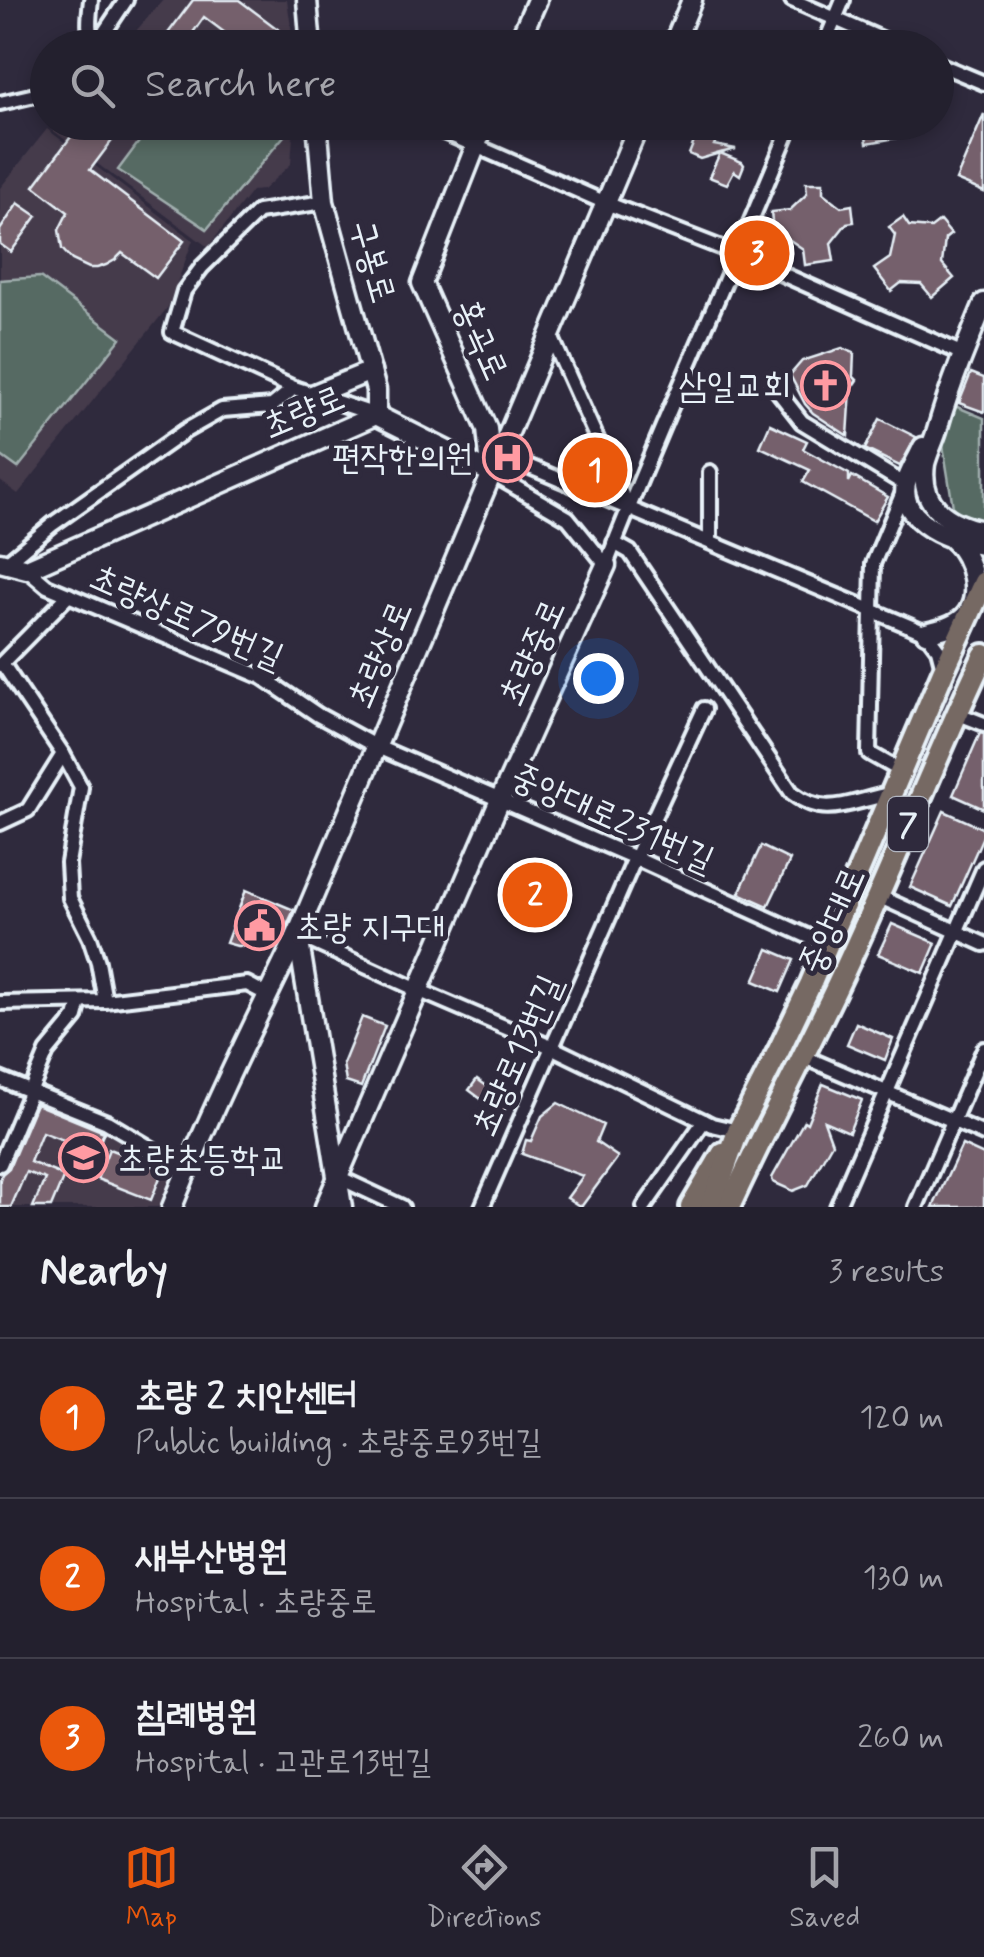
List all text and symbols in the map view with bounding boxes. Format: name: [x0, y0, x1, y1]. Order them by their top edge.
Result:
search box: [30, 30, 954, 140]
icon: search: [65, 58, 120, 113]
text: Search here: [145, 61, 336, 110]
street label: 구봉로: [338, 215, 406, 309]
pin: 3: [724, 216, 790, 290]
street label: 홍곡로: [442, 292, 518, 388]
church icon: 삼일교회: [800, 359, 852, 411]
place label: 삼일교회: [678, 364, 791, 410]
street label: 초량로: [256, 375, 352, 451]
hospital icon: 편작한의원: [482, 431, 534, 483]
pin: 1: [562, 432, 628, 508]
place label: 편작한의원: [332, 436, 473, 482]
street label: 초량상로79번길: [82, 555, 290, 681]
street label: 초량중로: [489, 592, 577, 714]
street label: 초량상로: [338, 594, 424, 716]
your location: [573, 653, 624, 704]
street label: 중앙대로231번길: [503, 754, 721, 884]
road number: 7: [888, 797, 928, 851]
pin: 2: [502, 858, 568, 932]
street label: 중앙대로: [789, 860, 877, 982]
public building icon: 초량 지구대: [234, 900, 286, 952]
place label: 초량 지구대: [295, 905, 445, 951]
street label: 초량로13번길: [462, 968, 574, 1144]
school or university icon: 초량초등학교: [57, 1132, 109, 1184]
place label: 초량초등학교: [118, 1137, 287, 1183]
text: Nearby: [40, 1245, 168, 1300]
text: 3 results: [828, 1251, 944, 1293]
text: 초량 2 치안센터: [135, 1373, 358, 1422]
text: 1: [65, 1397, 80, 1439]
text: 120 m: [859, 1397, 944, 1439]
text: Public building · 초량중로93번길: [135, 1422, 541, 1464]
text: 새부산병원: [135, 1533, 288, 1582]
text: 2: [65, 1557, 80, 1599]
text: 130 m: [863, 1557, 944, 1599]
text: Hospital · 초량중로: [135, 1582, 377, 1624]
text: 침례병원: [135, 1693, 257, 1742]
text: 3: [65, 1717, 80, 1759]
text: 260 m: [857, 1717, 944, 1759]
text: Hospital · 고관로13번길: [135, 1742, 431, 1784]
tab: Map: [124, 1840, 179, 1937]
tab: Directions: [427, 1840, 542, 1937]
tab: Saved: [789, 1840, 860, 1937]

